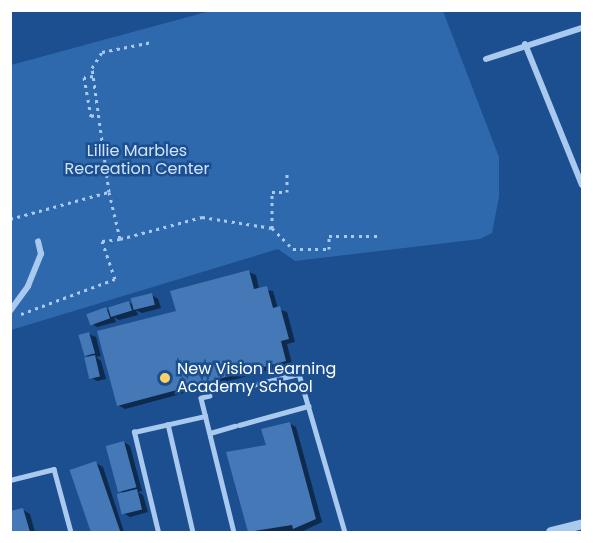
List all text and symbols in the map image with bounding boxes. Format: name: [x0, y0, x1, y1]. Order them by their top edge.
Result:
park label: Lillie Marbles Recreation Center: [65, 141, 209, 179]
place label: New Vision Learning Academy School: [177, 359, 336, 397]
marker: New Vision Learning Academy School: [158, 371, 172, 385]

